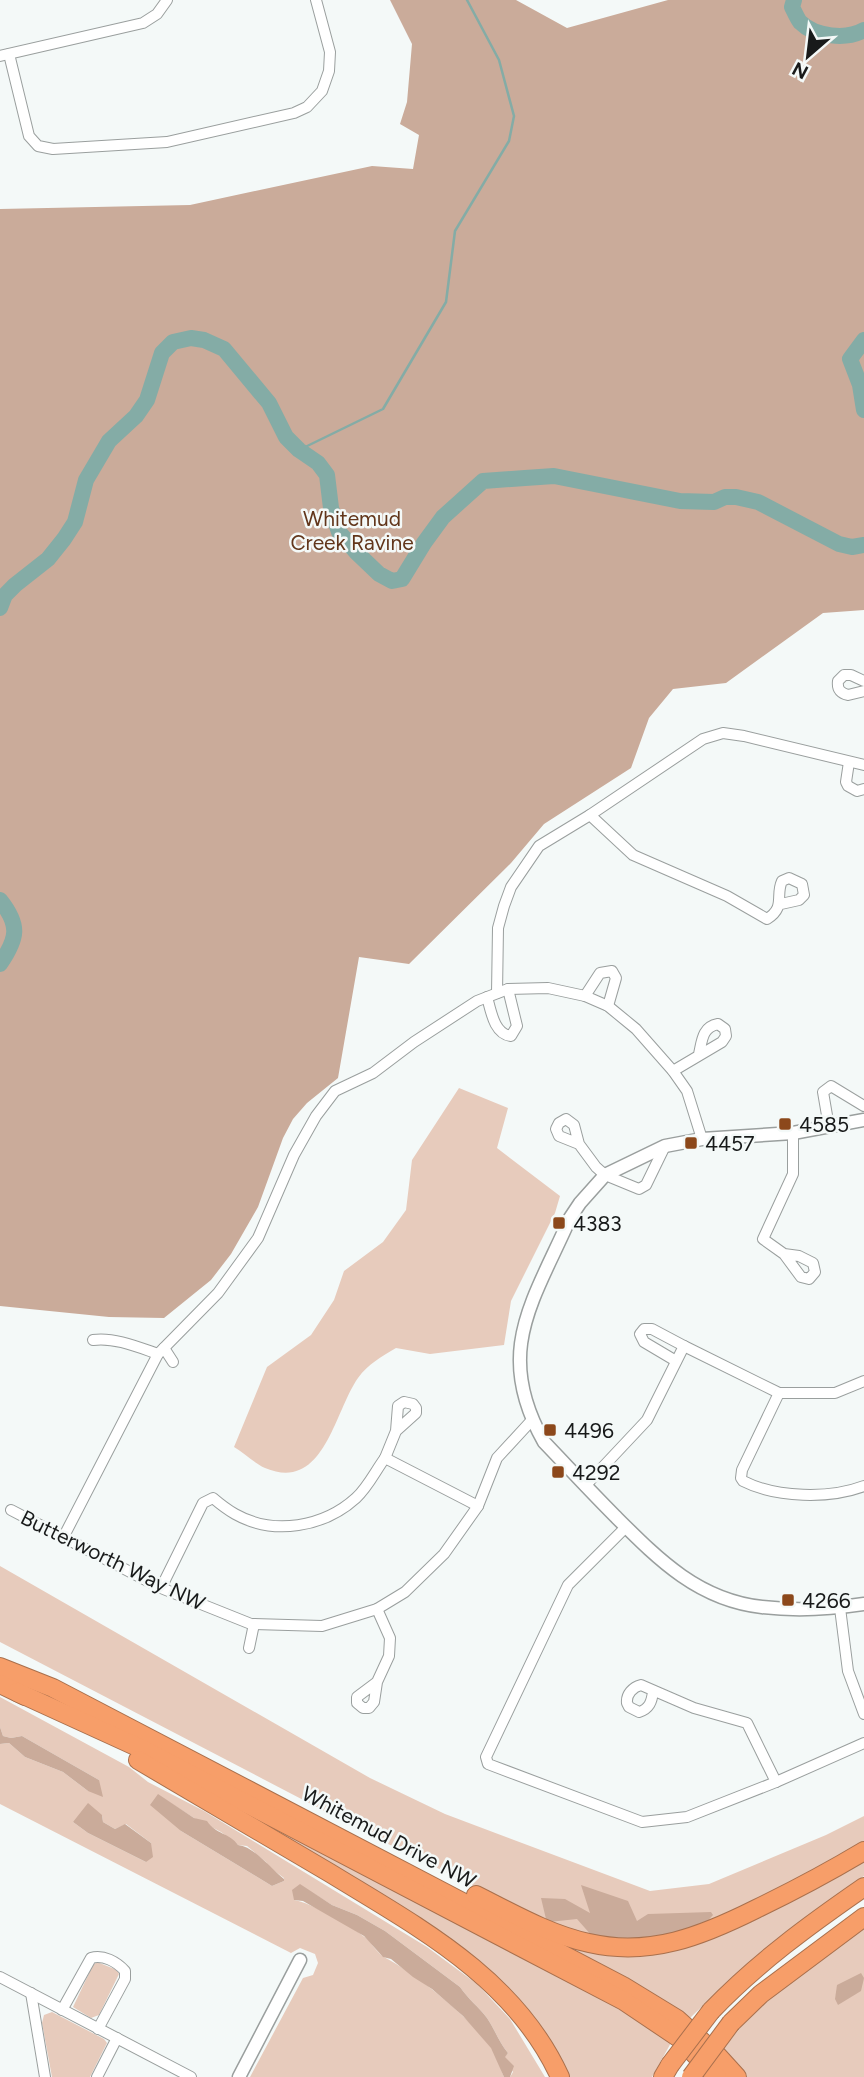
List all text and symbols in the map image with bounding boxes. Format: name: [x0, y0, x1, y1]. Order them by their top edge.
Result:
north arrow: [773, 21, 843, 91]
text: N: [788, 57, 812, 84]
park label: Whitemud Creek Ravine: [290, 506, 414, 555]
place label: 4585: [799, 1112, 849, 1137]
marker: 4585: [777, 1116, 793, 1132]
place label: 4457: [705, 1131, 754, 1156]
marker: 4457: [683, 1135, 699, 1151]
place label: 4383: [573, 1211, 622, 1236]
marker: 4383: [551, 1215, 567, 1231]
place label: 4496: [564, 1418, 614, 1443]
marker: 4496: [542, 1422, 558, 1438]
place label: 4292: [572, 1460, 620, 1485]
marker: 4292: [550, 1464, 566, 1480]
street label: Butterworth Way NW: [17, 1505, 209, 1615]
place label: 4266: [802, 1588, 851, 1613]
marker: 4266: [780, 1592, 796, 1608]
street label: Whitemud Drive NW: [298, 1781, 480, 1893]

